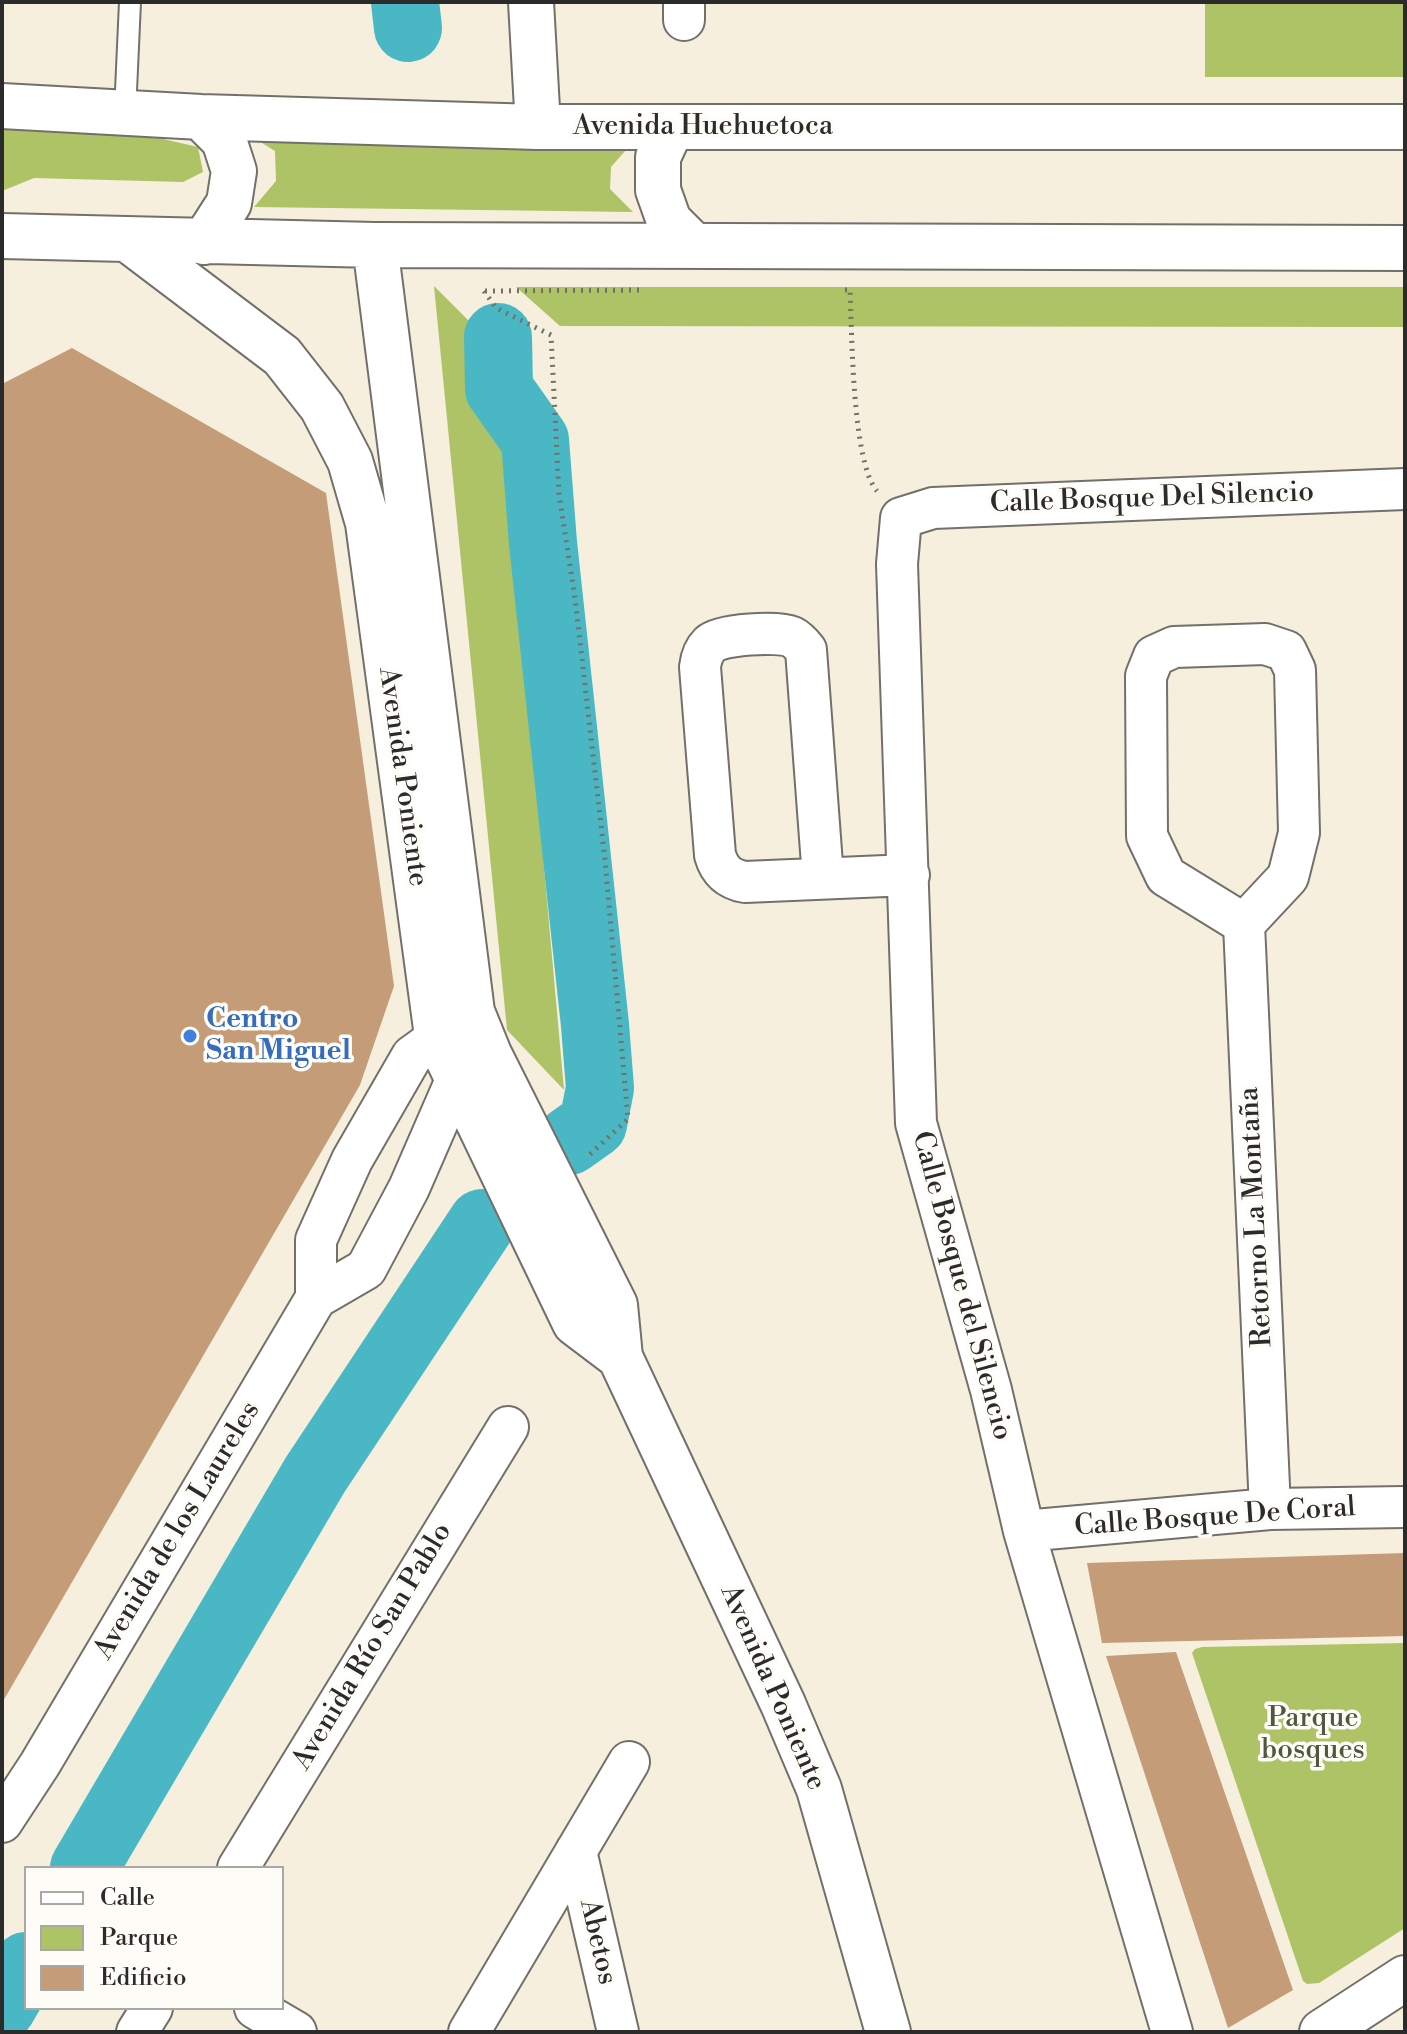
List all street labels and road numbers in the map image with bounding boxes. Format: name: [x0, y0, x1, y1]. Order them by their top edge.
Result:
street label: Avenida Huehuetoca: [573, 110, 833, 144]
street label: Calle Bosque Del Silencio: [989, 477, 1315, 521]
street label: Avenida Poniente: [370, 665, 434, 889]
street label: Retorno La Montaña: [1233, 1086, 1281, 1348]
street label: Calle Bosque del Silencio: [904, 1128, 1018, 1444]
street label: Avenida de los Laureles: [88, 1396, 268, 1666]
street label: Calle Bosque De Coral: [1073, 1491, 1357, 1545]
street label: Avenida Río San Pablo: [286, 1518, 460, 1776]
street label: Avenida Poniente: [712, 1580, 832, 1796]
street label: Abetos: [571, 1896, 623, 1988]

